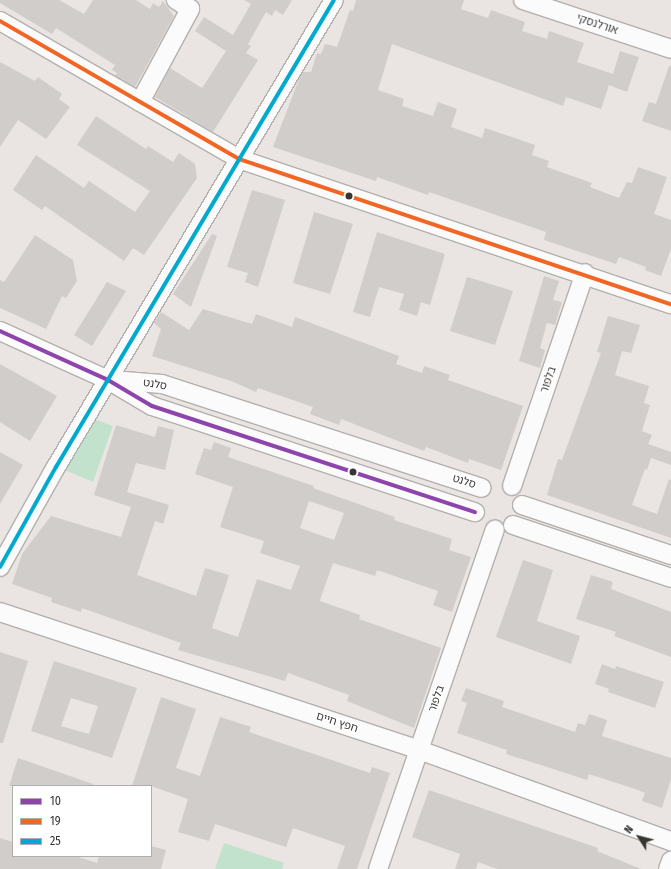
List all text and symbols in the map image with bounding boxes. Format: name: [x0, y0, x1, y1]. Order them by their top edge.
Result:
street label: אורלנסקי: [575, 12, 619, 38]
unlabelled marker: [344, 191, 354, 201]
street label: בלפור: [538, 365, 560, 395]
street label: סלנט: [142, 377, 168, 393]
unlabelled marker: [348, 467, 358, 477]
street label: סלנט: [451, 472, 477, 492]
street label: בלפור: [426, 684, 448, 714]
street label: חפץ חיים: [314, 710, 360, 736]
legend: [12, 785, 152, 857]
text: 10: [50, 794, 61, 808]
text: 19: [50, 814, 61, 828]
north arrow: [619, 817, 659, 857]
text: N: [622, 823, 636, 836]
text: 25: [50, 834, 61, 848]

